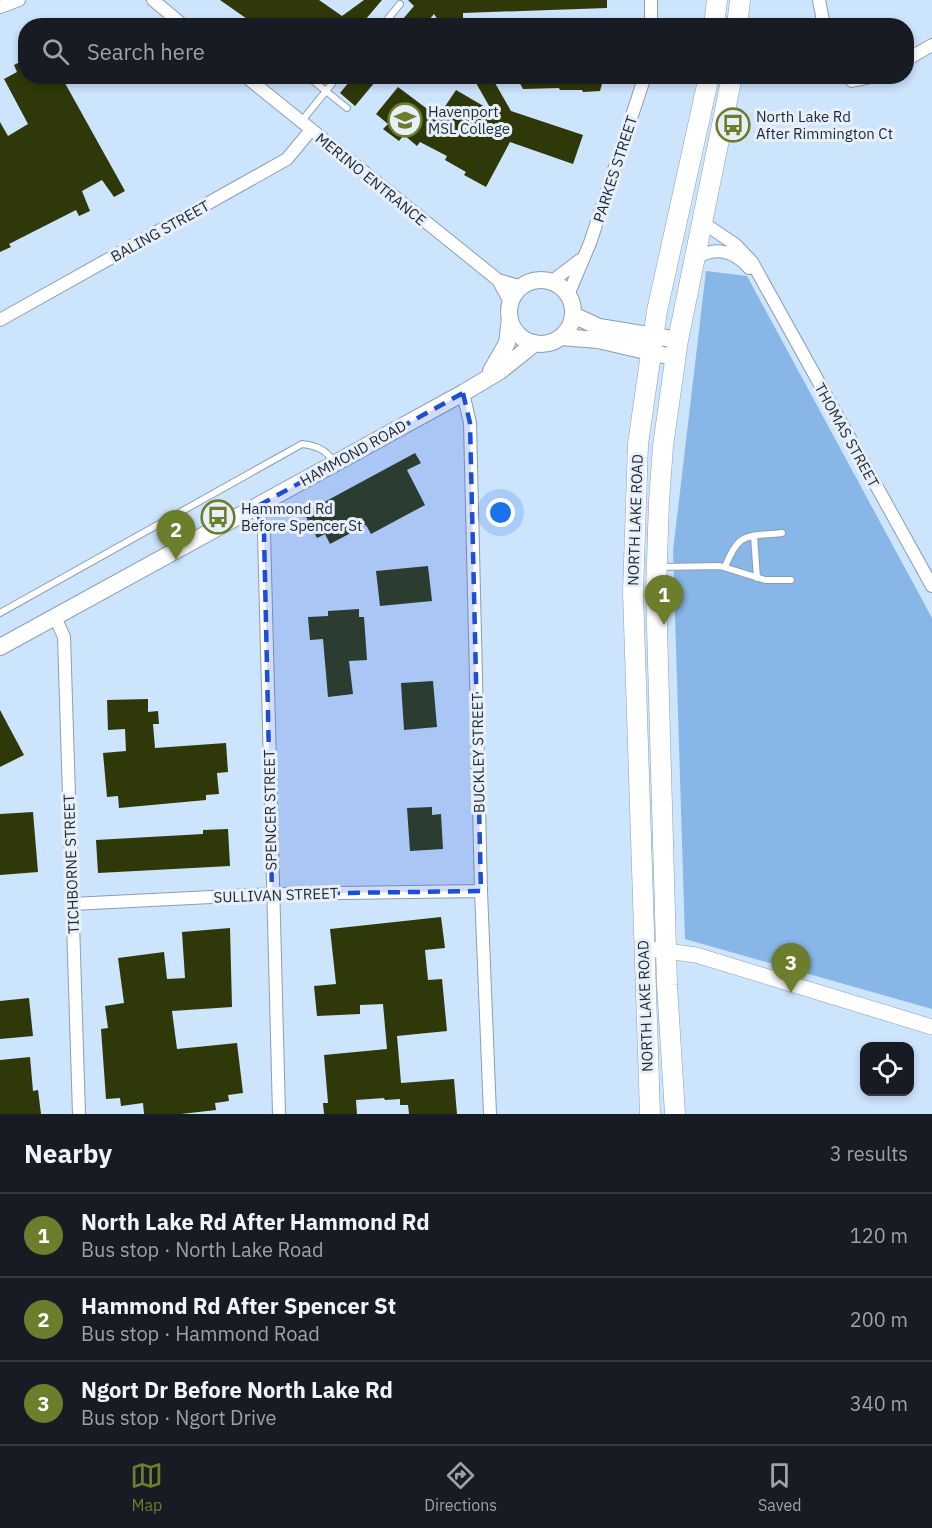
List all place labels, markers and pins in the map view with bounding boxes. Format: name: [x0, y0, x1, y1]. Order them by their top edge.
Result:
school or university icon: Havenport MSL College: [387, 102, 423, 138]
place label: Havenport MSL College: [428, 102, 510, 138]
bus stop icon: North Lake Rd After Rimmington Ct: [715, 107, 751, 143]
place label: North Lake Rd After Rimmington Ct: [756, 107, 893, 143]
bus stop icon: Hammond Rd Before Spencer St: [200, 499, 236, 535]
place label: Hammond Rd Before Spencer St: [241, 499, 362, 535]
pin: 2: [156, 510, 195, 560]
pin: 1: [644, 576, 684, 625]
pin: 3: [772, 944, 810, 993]

